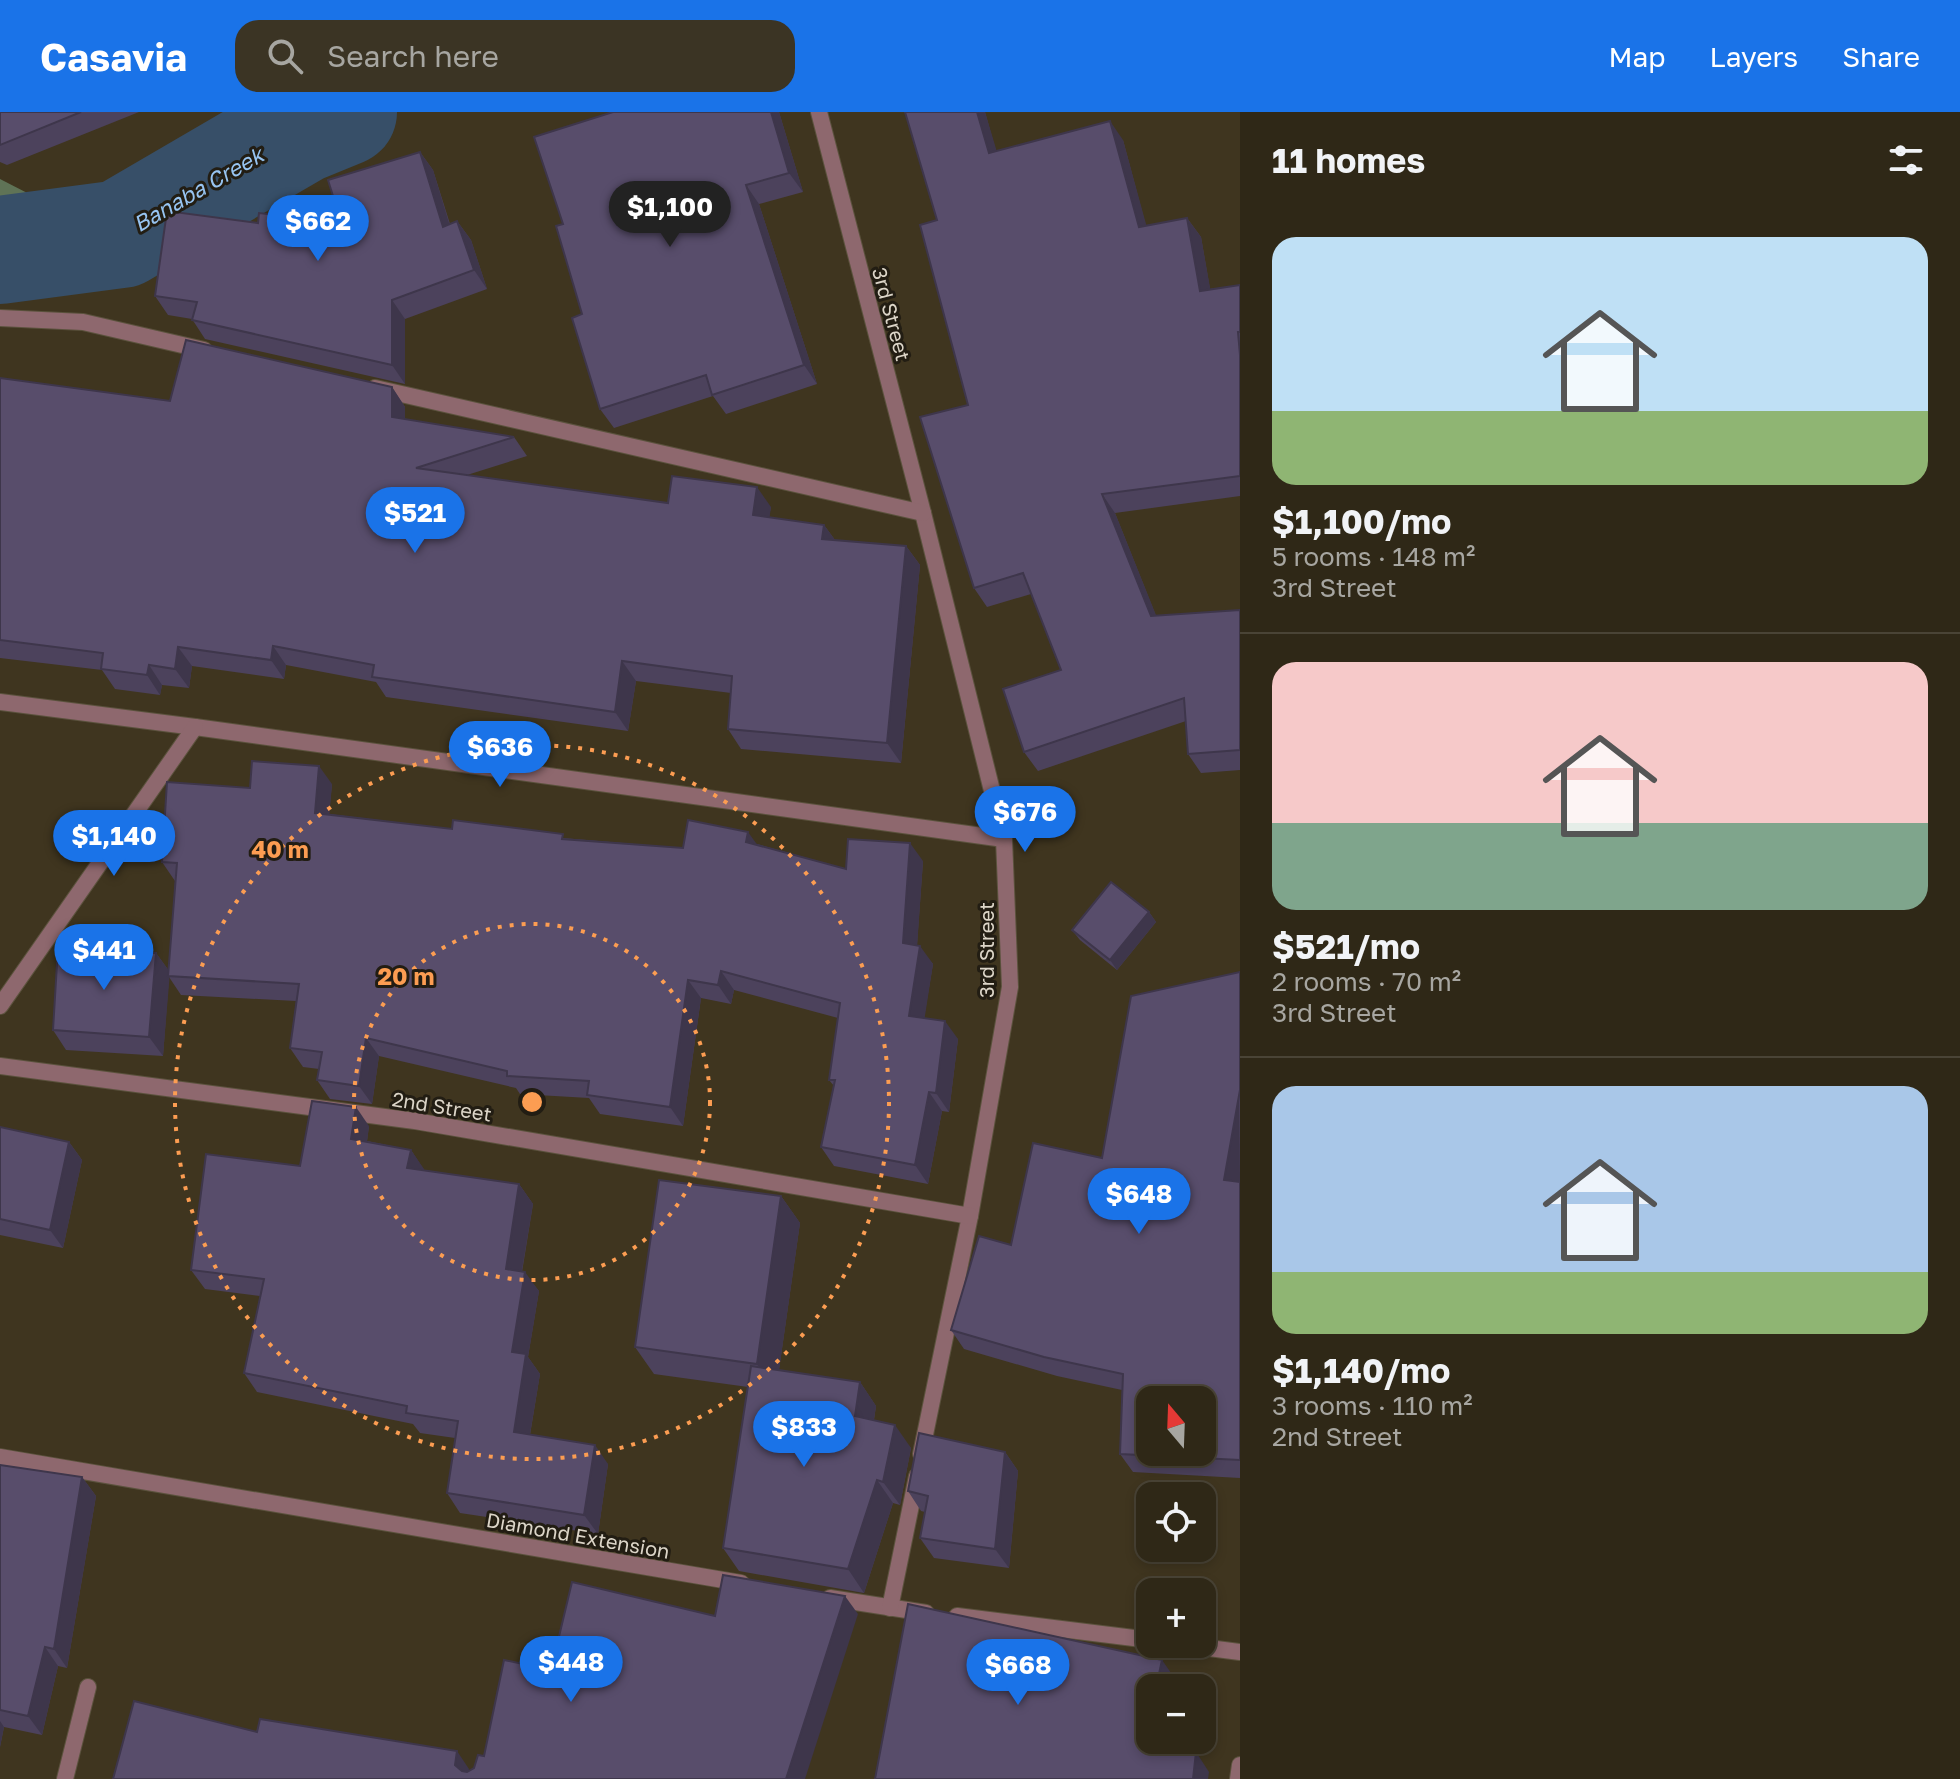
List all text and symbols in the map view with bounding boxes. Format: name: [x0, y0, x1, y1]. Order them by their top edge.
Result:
search box: [235, 20, 795, 92]
text: Casavia: [40, 34, 187, 79]
icon: search: [263, 34, 307, 78]
text: Search here: [327, 38, 499, 74]
text: Map: [1608, 40, 1666, 73]
text: Layers: [1710, 40, 1798, 73]
text: Share: [1842, 40, 1920, 73]
icon: filters: [1884, 138, 1928, 182]
water label: Banaba Creek: [128, 140, 270, 237]
text: 11 homes: [1272, 140, 1425, 180]
pin: $1,100: [605, 181, 735, 249]
text: $1,100: [627, 191, 713, 222]
pin: $662: [271, 195, 365, 263]
text: $662: [285, 205, 351, 236]
street label: 3rd Street: [868, 265, 916, 363]
icon: home: [1528, 289, 1672, 433]
pin: $521: [368, 487, 462, 555]
text: $521: [384, 497, 446, 528]
text: $1,100/mo: [1272, 501, 1451, 541]
text: 5 rooms · 148 m²: [1272, 541, 1475, 572]
text: 3rd Street: [1272, 572, 1397, 603]
icon: home: [1528, 714, 1672, 858]
pin: $636: [453, 721, 547, 789]
text: $636: [467, 731, 533, 762]
pin: $676: [978, 786, 1072, 854]
text: $676: [993, 796, 1057, 827]
pin: $1,140: [49, 810, 179, 878]
text: $1,140: [71, 820, 157, 851]
text: 40 m: [251, 834, 309, 863]
street label: 3rd Street: [974, 902, 998, 998]
pin: $441: [57, 924, 151, 992]
text: $521/mo: [1272, 926, 1420, 966]
text: $441: [72, 934, 136, 965]
text: 20 m: [377, 961, 435, 990]
text: 2 rooms · 70 m²: [1272, 966, 1461, 997]
text: 3rd Street: [1272, 997, 1397, 1028]
street label: 2nd Street: [391, 1086, 493, 1126]
centre of rings: [518, 1088, 546, 1116]
icon: home: [1528, 1138, 1672, 1282]
pin: $648: [1092, 1168, 1186, 1236]
text: $648: [1106, 1178, 1172, 1209]
text: $1,140/mo: [1272, 1350, 1451, 1390]
north arrow: [1136, 1386, 1216, 1466]
map controls: [1136, 1386, 1216, 1754]
text: 3 rooms · 110 m²: [1272, 1390, 1473, 1421]
pin: $833: [757, 1401, 851, 1469]
text: $833: [771, 1411, 837, 1442]
text: 2nd Street: [1272, 1421, 1403, 1452]
button: locate: [1136, 1482, 1216, 1562]
street label: Diamond Extension: [484, 1507, 672, 1563]
button: +: [1136, 1578, 1216, 1658]
pin: $448: [524, 1636, 618, 1704]
pin: $668: [971, 1639, 1065, 1707]
text: $448: [538, 1646, 604, 1677]
text: $668: [984, 1649, 1052, 1680]
button: −: [1136, 1674, 1216, 1754]

